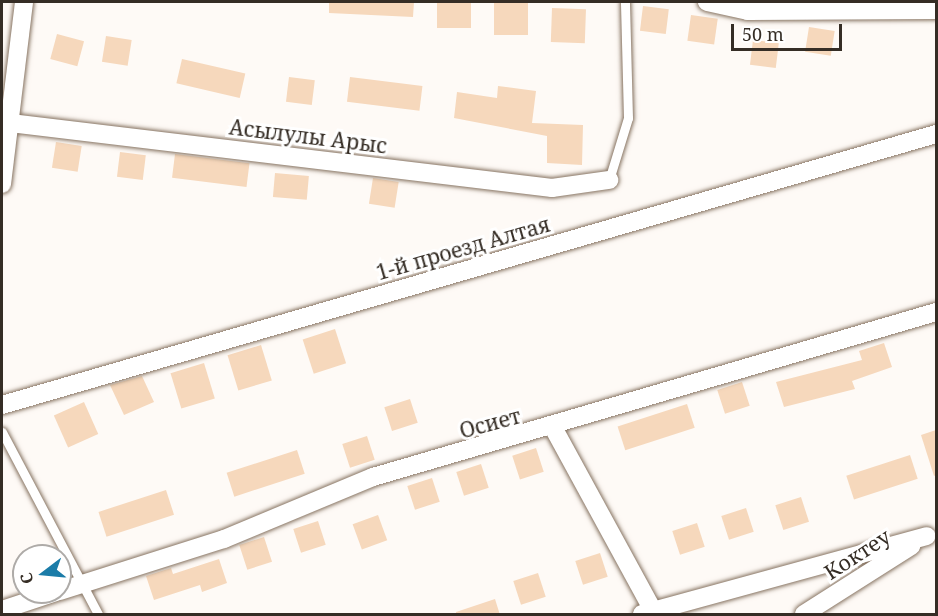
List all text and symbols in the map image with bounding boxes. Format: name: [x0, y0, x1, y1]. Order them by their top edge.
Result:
scale bar: [734, 12, 845, 50]
text: 50 m: [742, 22, 784, 46]
street label: Асылулы Арыс: [228, 114, 388, 158]
street label: 1-й проезд Алтая: [373, 211, 553, 285]
street label: Осиет: [457, 403, 523, 443]
street label: Коктеу: [819, 523, 895, 585]
north arrow: [12, 544, 72, 604]
text: С: [15, 570, 39, 587]

